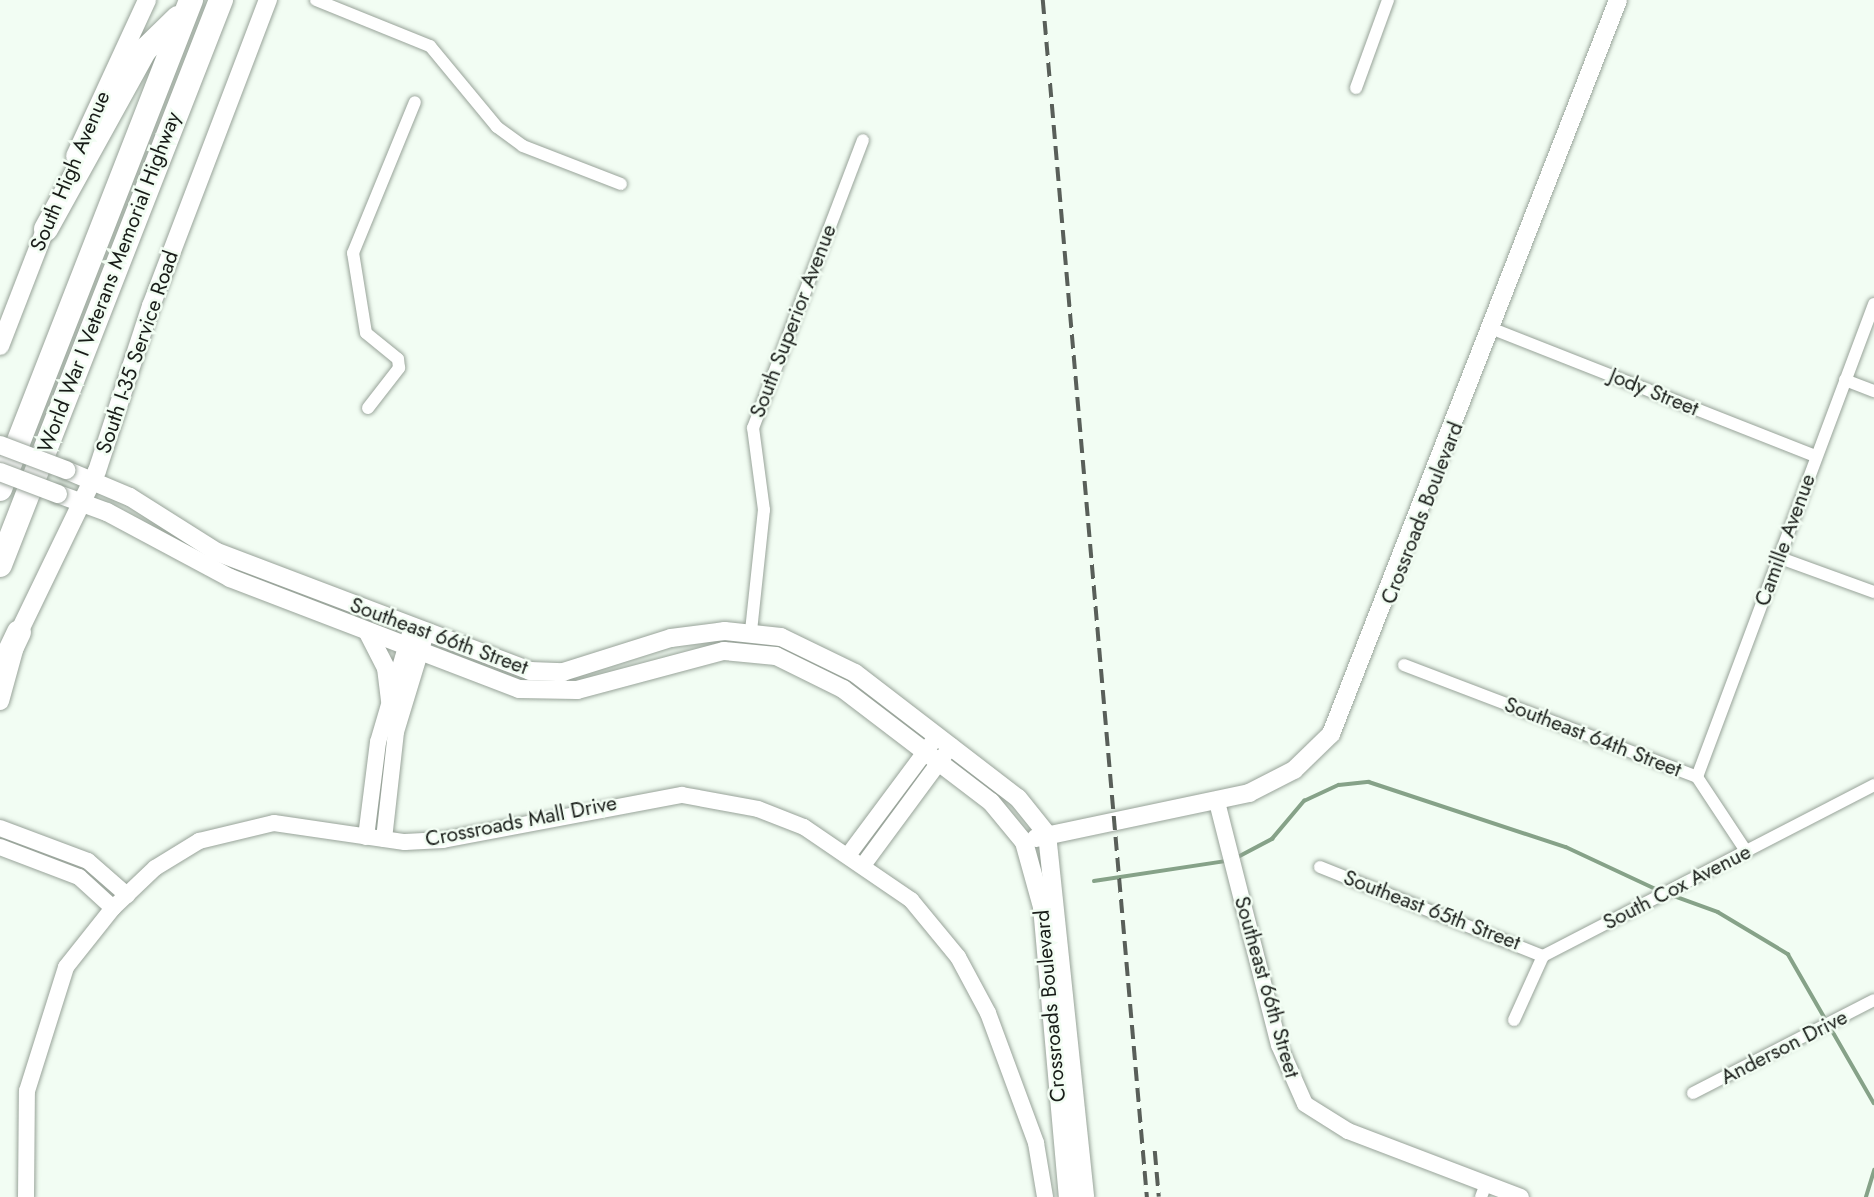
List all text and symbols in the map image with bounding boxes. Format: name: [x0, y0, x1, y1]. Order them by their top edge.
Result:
street label: South High Avenue: [25, 87, 115, 255]
street label: World War I Veterans Memorial Highway: [32, 108, 186, 456]
street label: South Superior Avenue: [745, 221, 841, 421]
street label: South I-35 Service Road: [90, 247, 184, 457]
street label: Jody Street: [1606, 363, 1702, 421]
street label: Crossroads Boulevard: [1376, 418, 1468, 608]
street label: Camille Avenue: [1749, 471, 1821, 609]
street label: Southeast 66th Street: [347, 592, 531, 680]
street label: Southeast 64th Street: [1501, 692, 1685, 782]
street label: Crossroads Mall Drive: [423, 790, 619, 852]
street label: South Cox Avenue: [1599, 839, 1755, 935]
street label: Southeast 65th Street: [1340, 865, 1524, 955]
street label: Southeast 66th Street: [1229, 893, 1305, 1081]
street label: Crossroads Boulevard: [1029, 909, 1071, 1103]
street label: Anderson Drive: [1716, 1004, 1852, 1090]

